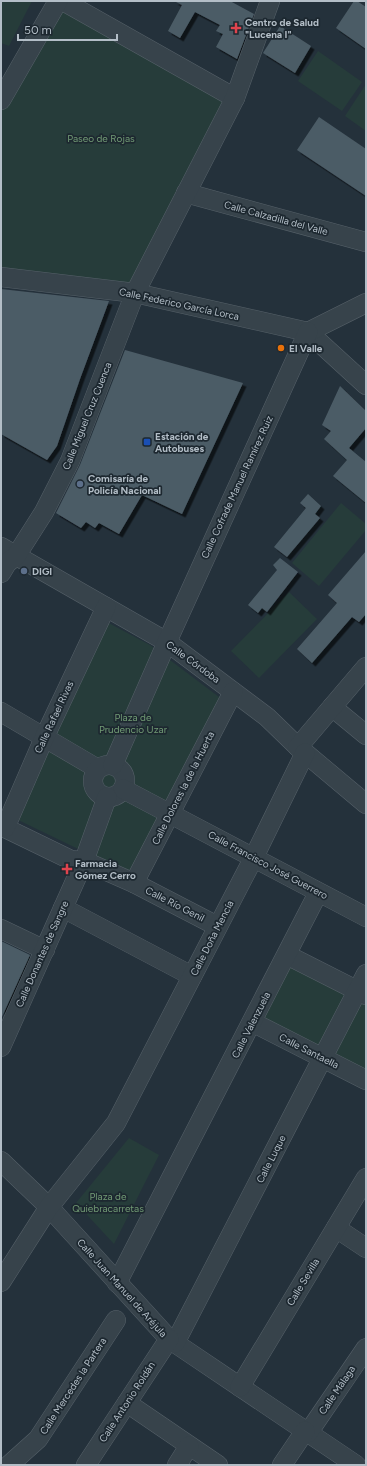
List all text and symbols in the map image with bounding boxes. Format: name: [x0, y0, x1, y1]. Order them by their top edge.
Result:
scale bar: [18, 16, 117, 42]
place label: Centro de Salud "Lucena I": [245, 16, 319, 41]
marker: Centro de Salud "Lucena I": [230, 22, 242, 34]
text: 50 m: [24, 23, 52, 37]
park label: Paseo de Rojas: [67, 132, 135, 145]
street label: Calle Calzadilla del Valle: [223, 198, 330, 238]
street label: Calle Federico García Lorca: [118, 285, 240, 323]
place label: El Valle: [289, 342, 323, 355]
marker: El Valle: [276, 343, 286, 353]
street label: Calle Miguel Cruz Cuenca: [59, 360, 115, 472]
street label: Calle Cofrade Manuel Ramírez Ruiz: [198, 414, 276, 560]
place label: Estación de Autobuses: [155, 430, 209, 455]
marker: Estación de Autobuses: [142, 437, 152, 447]
place label: Comisaría de Policía Nacional: [88, 472, 161, 497]
marker: Comisaría de Policía Nacional: [75, 479, 85, 489]
place label: DIGI: [32, 565, 52, 578]
marker: DIGI: [19, 566, 29, 576]
street label: Calle Córdoba: [163, 638, 223, 686]
street label: Calle Rafael Rivas: [32, 678, 77, 755]
park label: Plaza de Prudencio Uzar: [99, 711, 168, 736]
street label: Calle Dolores la de la Huerta: [149, 729, 217, 847]
street label: Calle Francisco José Guerrero: [206, 828, 330, 902]
place label: Farmacia Gómez Cerro: [75, 857, 136, 882]
marker: Farmacia Gómez Cerro: [62, 864, 72, 874]
street label: Calle Río Genil: [143, 884, 207, 924]
street label: Calle Donantes de Sangre: [13, 898, 72, 1009]
street label: Calle Doña Mencía: [187, 898, 237, 978]
street label: Calle Valenzuela: [229, 990, 273, 1060]
street label: Calle Santaella: [277, 1030, 341, 1072]
street label: Calle Luque: [253, 1132, 289, 1185]
park label: Plaza de Quiebracarretas: [72, 1190, 144, 1215]
street label: Calle Juan Manuel de Aréjula: [74, 1236, 170, 1340]
street label: Calle Sevilla: [284, 1256, 322, 1308]
street label: Calle Mercedes la Partera: [37, 1335, 109, 1437]
street label: Calle Antonio Roldán: [96, 1359, 158, 1445]
street label: Calle Málaga: [316, 1363, 358, 1417]

